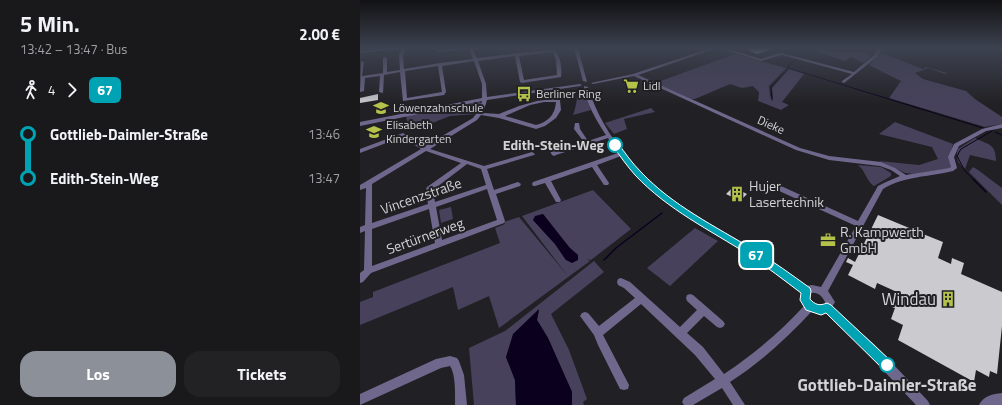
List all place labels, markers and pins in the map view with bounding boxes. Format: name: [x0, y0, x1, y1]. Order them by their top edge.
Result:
place label: Lidl: [643, 76, 661, 95]
supermarket icon: Lidl: [622, 77, 640, 95]
place label: Berliner Ring: [536, 84, 601, 103]
bus stop icon: Berliner Ring: [515, 85, 533, 103]
place label: Löwenzahnschule: [393, 98, 483, 117]
school or university icon: Löwenzahnschule: [372, 99, 390, 117]
place label: Elisabeth Kindergarten: [386, 115, 451, 148]
school or university icon: Elisabeth Kindergarten: [365, 123, 383, 141]
place label: Edith-Stein-Weg: [503, 134, 605, 155]
marker: Edith-Stein-Weg: [607, 137, 623, 153]
place label: Hujer Lasertechnik: [749, 175, 824, 212]
building icon: Hujer Lasertechnik: [728, 185, 746, 203]
place label: R. Kampwerth GmbH: [840, 221, 924, 258]
office icon: R. Kampwerth GmbH: [819, 231, 837, 249]
place label: Windau: [882, 286, 936, 312]
building icon: Windau: [939, 290, 957, 308]
marker: Gottlieb-Daimler-Straße: [879, 357, 895, 373]
place label: Gottlieb-Daimler-Straße: [797, 372, 977, 398]

